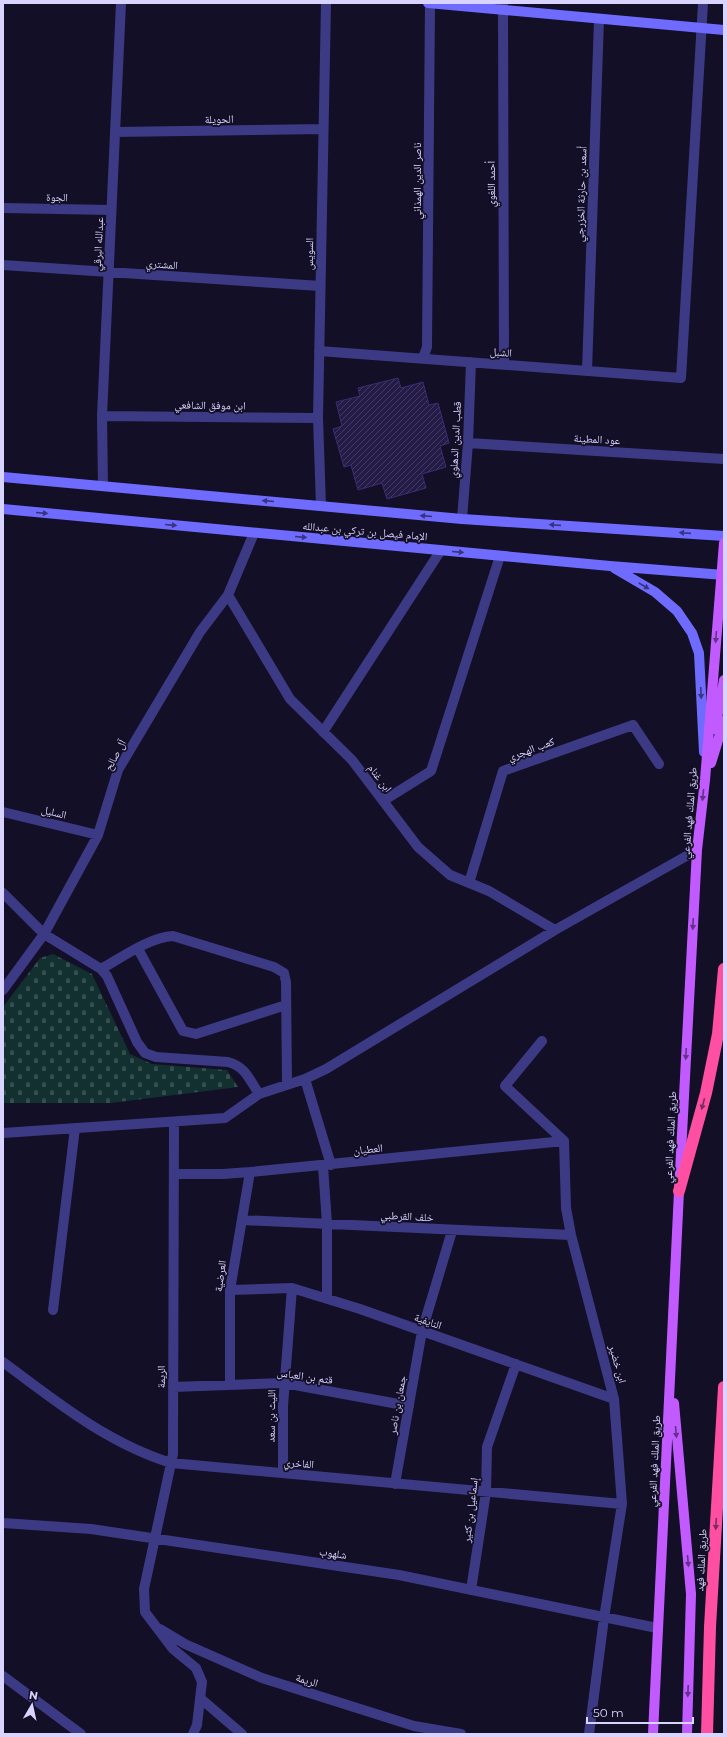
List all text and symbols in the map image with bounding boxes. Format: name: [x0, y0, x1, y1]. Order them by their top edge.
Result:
street label: الحويلة: [204, 112, 234, 126]
street label: ناصر الدين الهمذاني: [410, 142, 426, 220]
street label: أسعد بن حارثة الخزرجي: [572, 146, 591, 242]
street label: أحمد اللغوي: [484, 161, 500, 207]
street label: الجوة: [46, 190, 68, 204]
street label: عبدالله البرقي: [90, 216, 108, 272]
street label: السويس: [302, 238, 316, 270]
street label: المشتري: [145, 256, 178, 274]
street label: الشبل: [490, 344, 512, 360]
street label: ابن موفق الشافعي: [174, 397, 246, 414]
street label: قطب الدين الدهلوي: [446, 401, 466, 479]
street label: عود المطينة: [573, 431, 621, 447]
one-way arrow: [262, 498, 274, 505]
one-way arrow: [36, 510, 48, 516]
one-way arrow: [420, 512, 432, 519]
street label: الإمام فيصل بن تركي بن عبدالله: [302, 519, 428, 545]
one-way arrow: [549, 521, 561, 528]
one-way arrow: [165, 522, 177, 528]
one-way arrow: [679, 530, 691, 537]
one-way arrow: [295, 534, 307, 541]
one-way arrow: [452, 549, 464, 555]
one-way arrow: [638, 582, 650, 589]
one-way arrow: [713, 631, 720, 643]
one-way arrow: [698, 687, 705, 699]
street label: كعب الهجري: [506, 734, 557, 766]
street label: آل صالح: [101, 737, 129, 773]
street label: ابن غنام: [365, 761, 395, 795]
street label: طريق الملك فهد الفرعي: [678, 766, 702, 860]
one-way arrow: [700, 789, 707, 801]
street label: السليل: [40, 802, 68, 822]
one-way arrow: [690, 918, 697, 930]
one-way arrow: [683, 1048, 690, 1060]
street label: طريق الملك فهد الفرعي: [661, 1091, 681, 1184]
one-way arrow: [699, 1098, 705, 1111]
street label: العطيان: [353, 1140, 383, 1158]
street label: خلف القرطبي: [380, 1208, 434, 1226]
street label: العرضية: [211, 1259, 229, 1293]
street label: النايفية: [413, 1310, 443, 1332]
street label: ابن خضير: [606, 1342, 630, 1385]
street label: قثم بن العباس: [276, 1365, 334, 1388]
street label: الريمة: [154, 1366, 168, 1388]
street label: جمعان بن ناصر: [385, 1375, 409, 1436]
street label: الليث بن سعد: [264, 1389, 278, 1443]
street label: طريق الملك فهد الفرعي: [645, 1415, 665, 1508]
one-way arrow: [673, 1426, 680, 1438]
street label: الفاخري: [283, 1455, 315, 1473]
street label: إسماعيل بن كثير: [459, 1477, 481, 1544]
one-way arrow: [713, 1518, 719, 1531]
street label: طريق الملك فهد: [692, 1528, 710, 1592]
street label: شلهوب: [318, 1544, 348, 1562]
one-way arrow: [684, 1555, 691, 1567]
street label: الريمة: [294, 1670, 320, 1690]
north arrow: [12, 1685, 52, 1725]
one-way arrow: [685, 1685, 691, 1698]
text: N: [28, 1688, 39, 1703]
scale bar: [587, 1699, 693, 1725]
text: 50 m: [593, 1705, 624, 1720]

